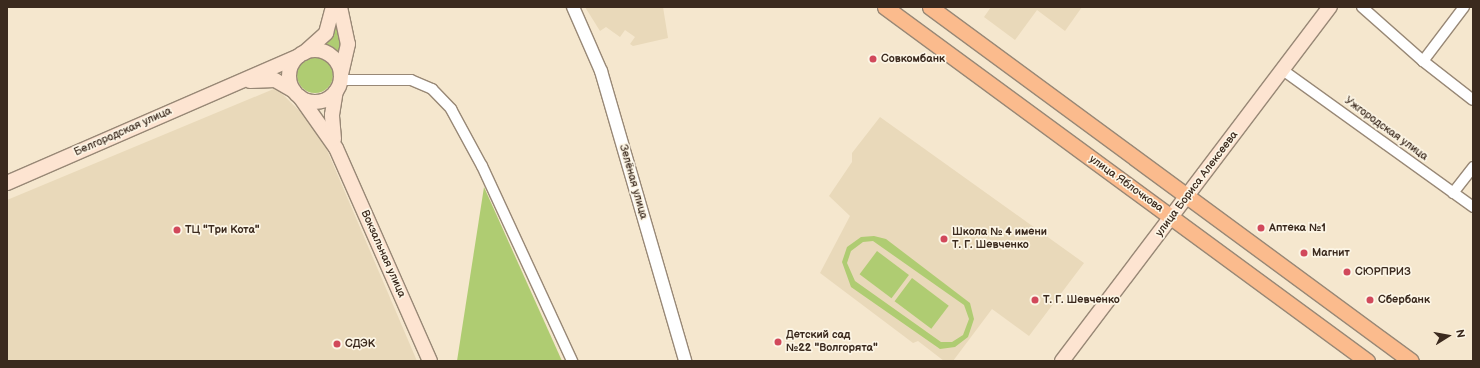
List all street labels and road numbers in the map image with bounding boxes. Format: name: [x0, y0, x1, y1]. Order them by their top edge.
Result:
street label: Ужгородская улица: [1342, 94, 1430, 164]
street label: Белгородская улица: [72, 105, 174, 159]
street label: улица Бориса Алексеева: [1153, 129, 1241, 239]
street label: Зелёная улица: [616, 143, 650, 221]
street label: улица Яблочкова: [1086, 153, 1166, 215]
street label: Вокзальная улица: [358, 208, 408, 300]

